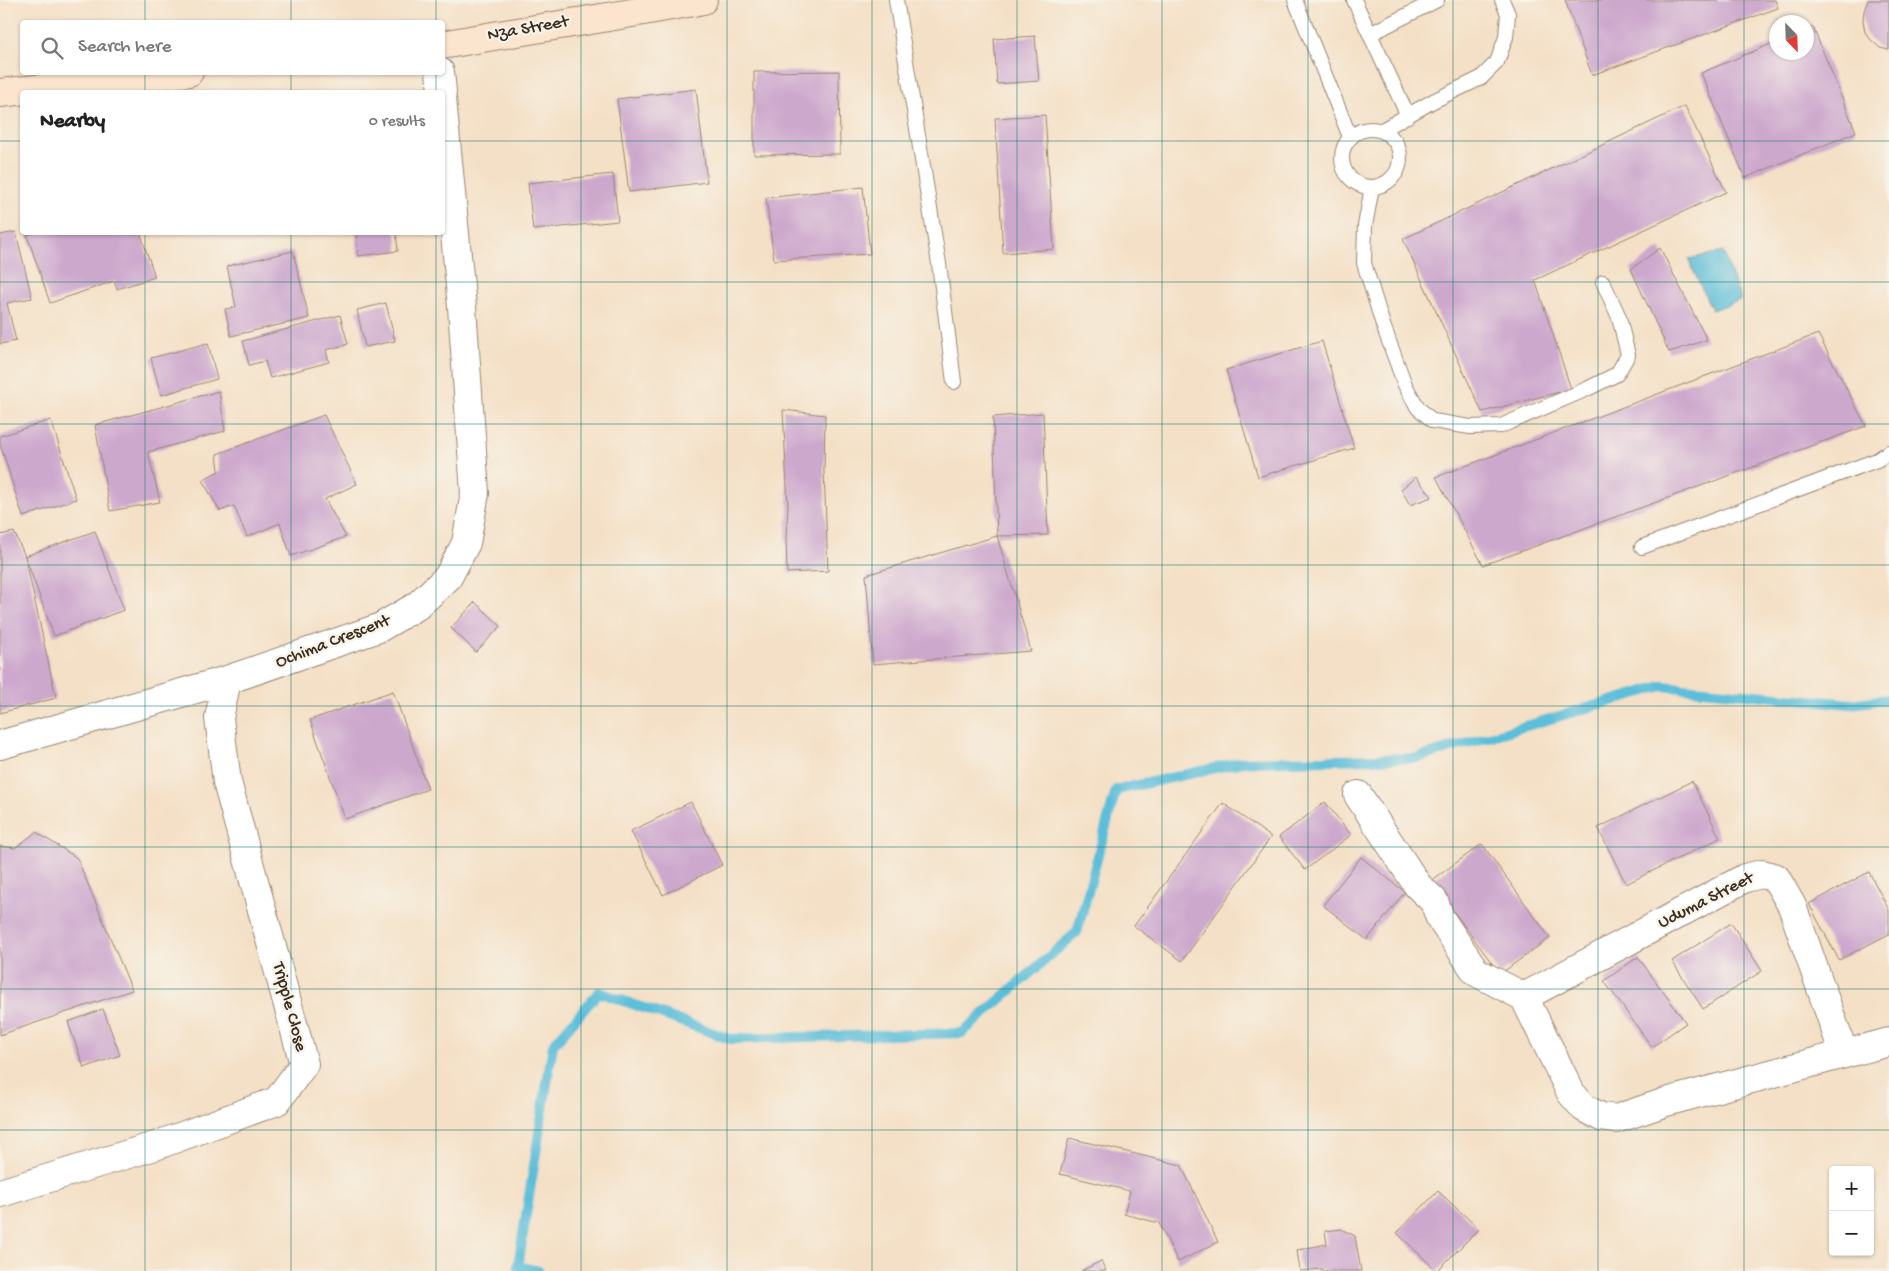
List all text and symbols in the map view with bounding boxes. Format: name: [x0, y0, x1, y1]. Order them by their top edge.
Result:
street label: Nza Street: [486, 11, 572, 46]
north arrow: [1769, 15, 1814, 60]
search box: [20, 20, 445, 75]
icon: search: [38, 34, 66, 62]
text: Search here: [78, 36, 172, 59]
text: Nearby: [40, 110, 105, 135]
text: 0 results: [369, 113, 425, 132]
street label: Ochima Crescent: [273, 610, 395, 673]
street label: Uduma Street: [1655, 867, 1759, 934]
street label: Tripple Close: [267, 959, 311, 1055]
map controls: [1829, 1166, 1874, 1256]
button: +: [1829, 1166, 1874, 1211]
button: −: [1829, 1211, 1874, 1256]

